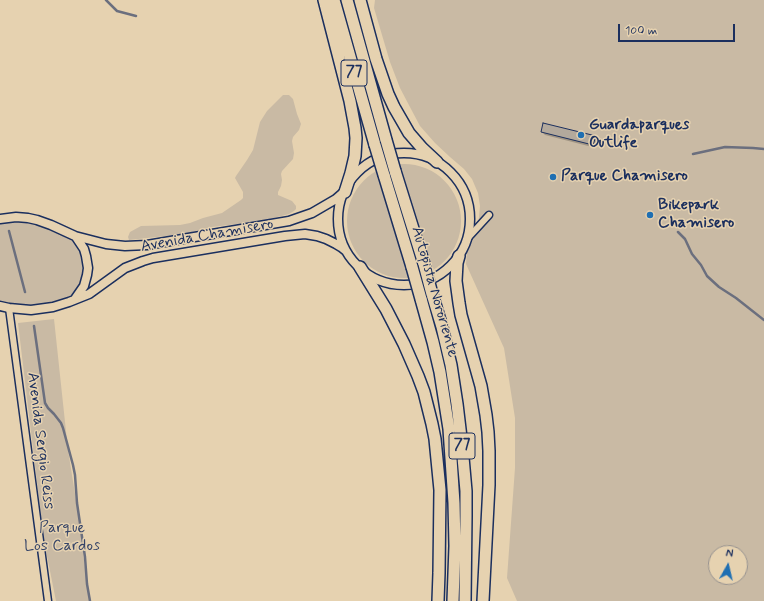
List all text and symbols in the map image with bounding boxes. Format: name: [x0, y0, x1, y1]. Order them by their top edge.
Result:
scale bar: [620, 16, 737, 42]
text: 100 m: [625, 23, 657, 39]
road number: 77: [341, 60, 367, 86]
place label: Guardaparques Outlife: [589, 116, 689, 154]
marker: Guardaparques Outlife: [576, 130, 586, 140]
place label: Parque Chamisero: [561, 167, 688, 187]
marker: Parque Chamisero: [548, 172, 558, 182]
place label: Bikepark Chamisero: [658, 196, 734, 234]
marker: Bikepark Chamisero: [645, 210, 655, 220]
street label: Avenida Chamisero: [139, 215, 275, 257]
street label: Autopista Nororiente: [406, 224, 462, 360]
street label: Avenida Sergio Reiss: [22, 371, 58, 511]
road number: 77: [449, 433, 475, 459]
park label: Parque Los Cardos: [24, 519, 100, 557]
north arrow: [708, 545, 748, 585]
text: N: [725, 547, 734, 562]

